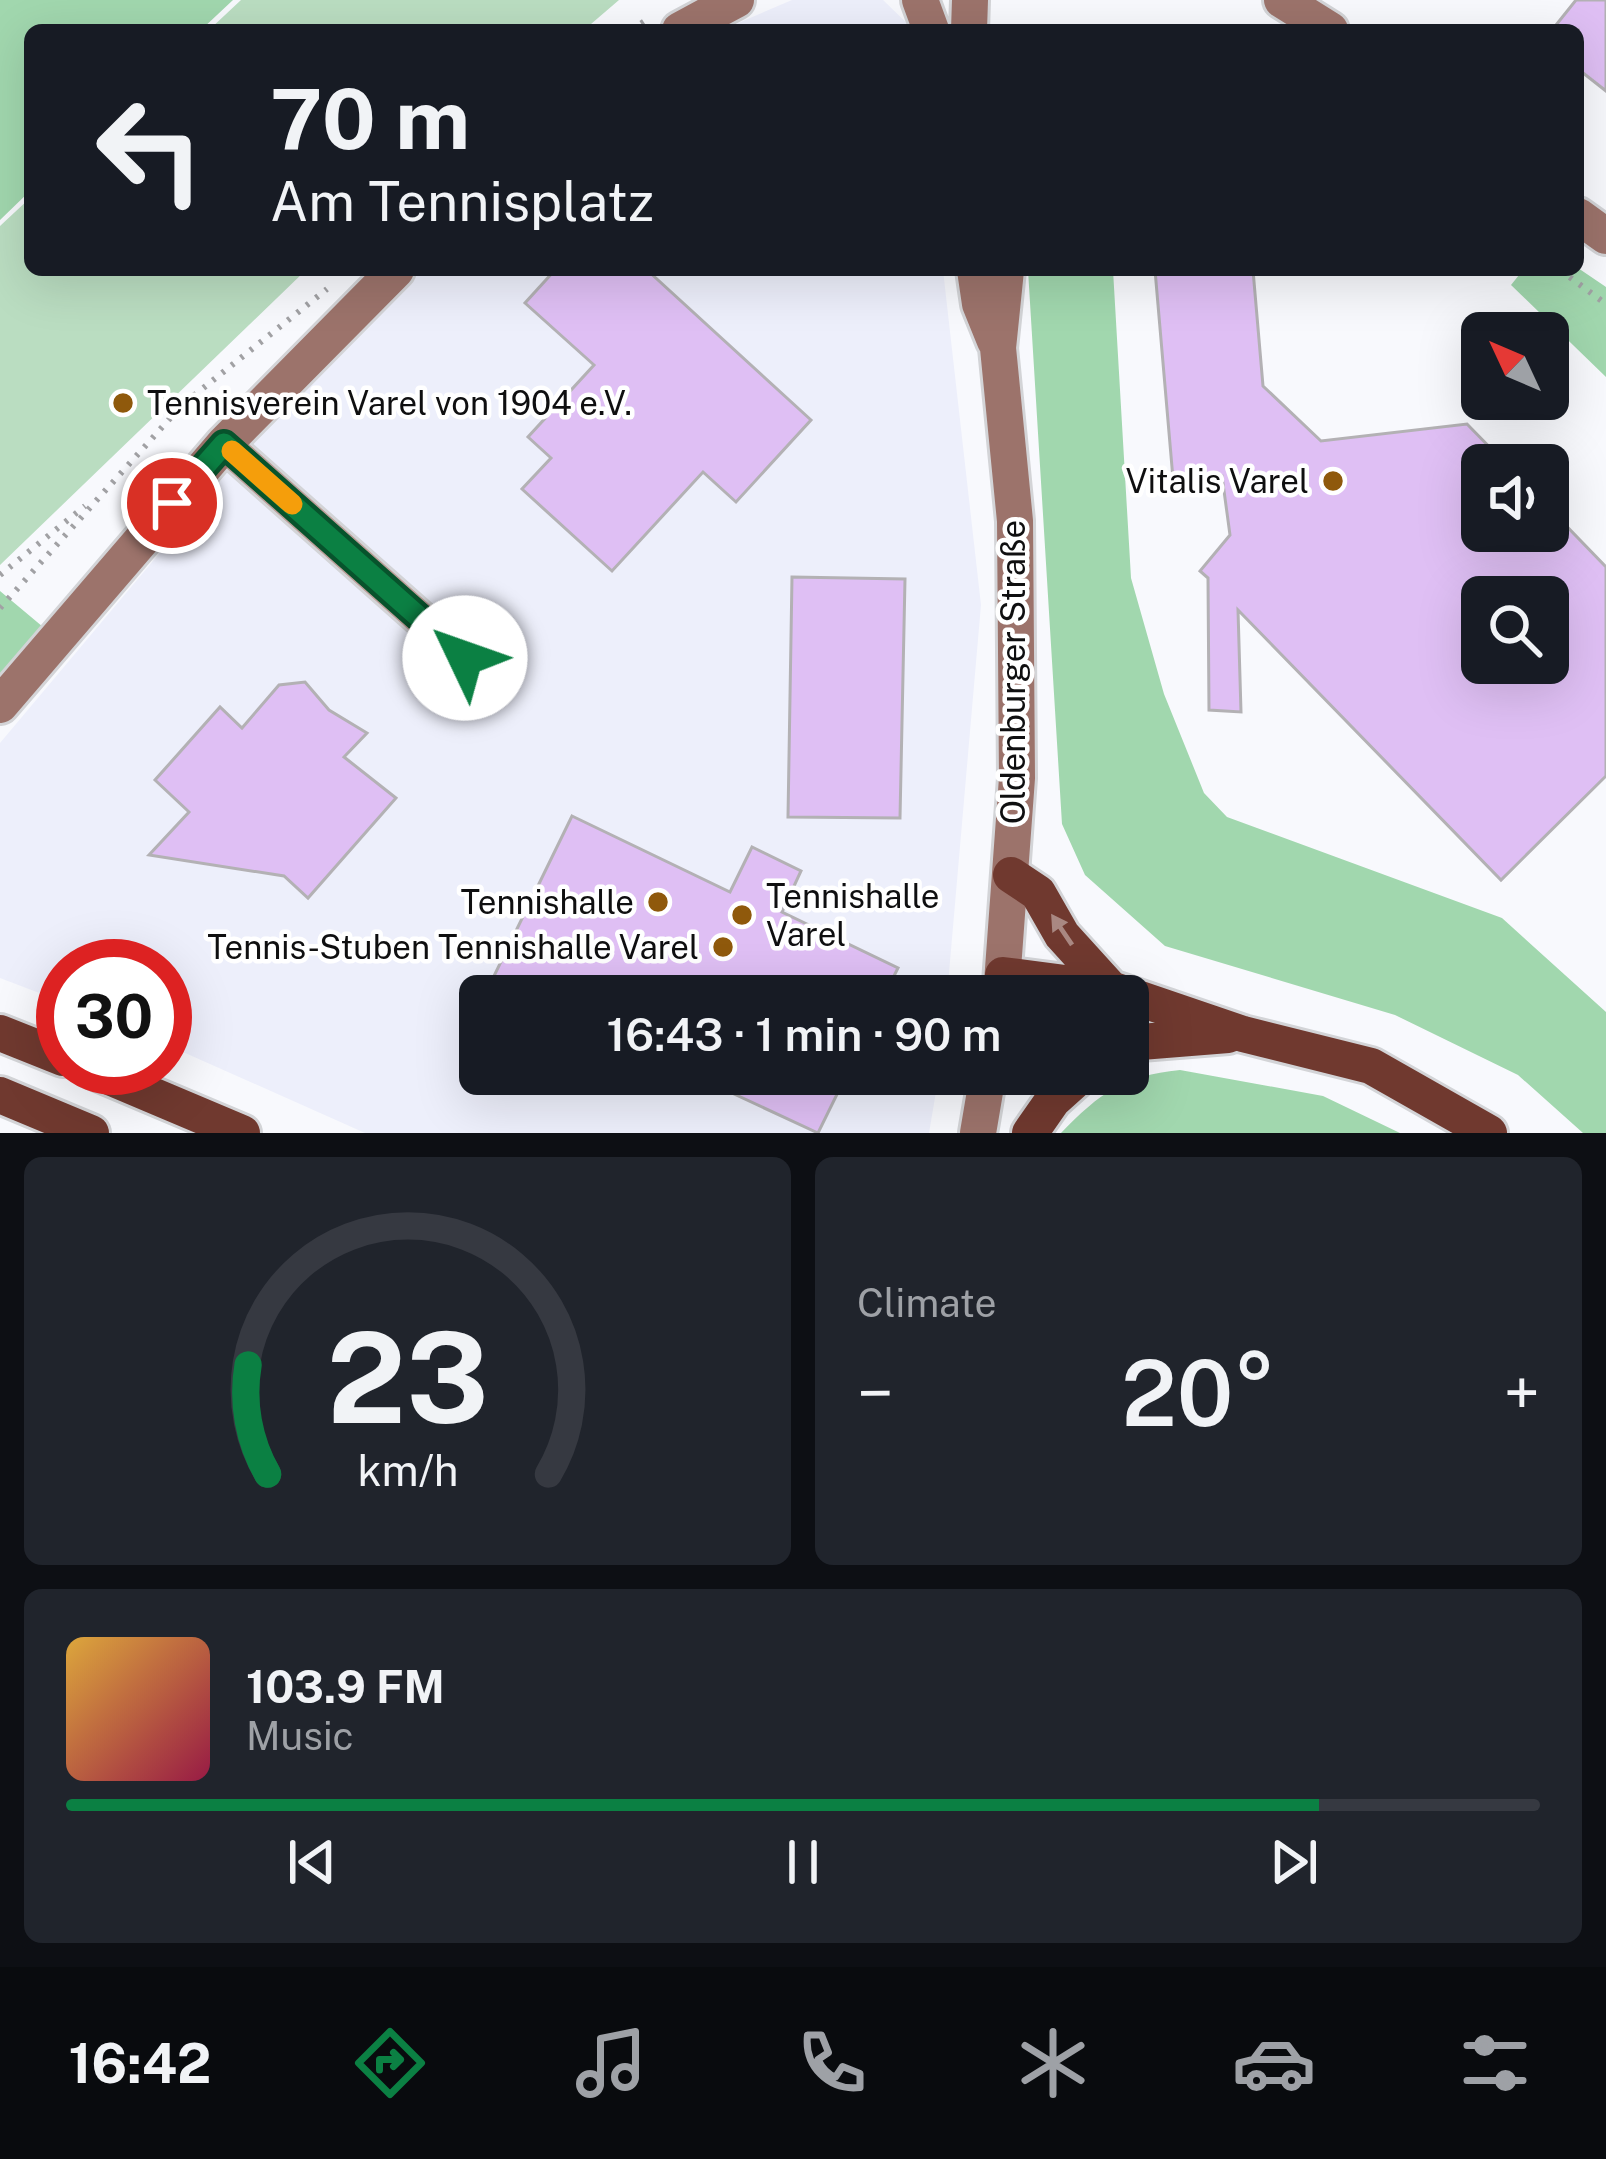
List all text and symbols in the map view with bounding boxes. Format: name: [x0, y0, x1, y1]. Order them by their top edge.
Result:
text: 70 m: [270, 69, 470, 168]
icon: left: [72, 72, 228, 228]
text: Am Tennisplatz: [270, 170, 654, 233]
north arrow: [1461, 312, 1569, 420]
map controls: [1461, 312, 1569, 684]
place label: Tennisverein Varel von 1904 e.V.: [147, 384, 632, 422]
marker: Tennisverein Varel von 1904 e.V.: [110, 390, 136, 416]
button: sound: [1461, 444, 1569, 552]
pin: [121, 452, 223, 554]
place label: Vitalis Varel: [1125, 462, 1309, 500]
marker: Vitalis Varel: [1320, 468, 1346, 494]
icon: arrive: [139, 470, 205, 536]
street label: Oldenburger Straße: [994, 520, 1032, 824]
button: search: [1461, 576, 1569, 684]
position arrow: [402, 595, 528, 721]
place label: Tennishalle Varel: [766, 877, 940, 953]
place label: Tennishalle: [460, 883, 634, 921]
marker: Tennishalle: [645, 889, 671, 915]
marker: Tennishalle Varel: [729, 902, 755, 928]
one-way arrow: [1051, 914, 1074, 946]
place label: Tennis-Stuben Tennishalle Varel: [207, 928, 699, 966]
marker: Tennis-Stuben Tennishalle Varel: [710, 934, 736, 960]
speed limit sign: 30: [36, 939, 192, 1095]
text: 16:43 · 1 min · 90 m: [606, 1008, 1002, 1061]
text: Climate: [857, 1280, 997, 1326]
text: 23: [326, 1304, 489, 1451]
text: 20°: [1121, 1340, 1276, 1446]
text: −: [857, 1354, 894, 1432]
text: +: [1503, 1354, 1540, 1432]
text: km/h: [357, 1445, 458, 1496]
text: 103.9 FM: [246, 1660, 445, 1713]
text: Music: [246, 1713, 354, 1759]
icon: previous: [279, 1829, 345, 1895]
icon: pause: [770, 1829, 836, 1895]
icon: next: [1261, 1829, 1327, 1895]
icon: directions: [348, 2021, 432, 2105]
icon: music: [569, 2021, 653, 2105]
icon: phone: [790, 2021, 874, 2105]
icon: climate: [1011, 2021, 1095, 2105]
icon: car: [1232, 2021, 1316, 2105]
icon: filters: [1453, 2021, 1537, 2105]
text: 16:42: [69, 2032, 211, 2095]

